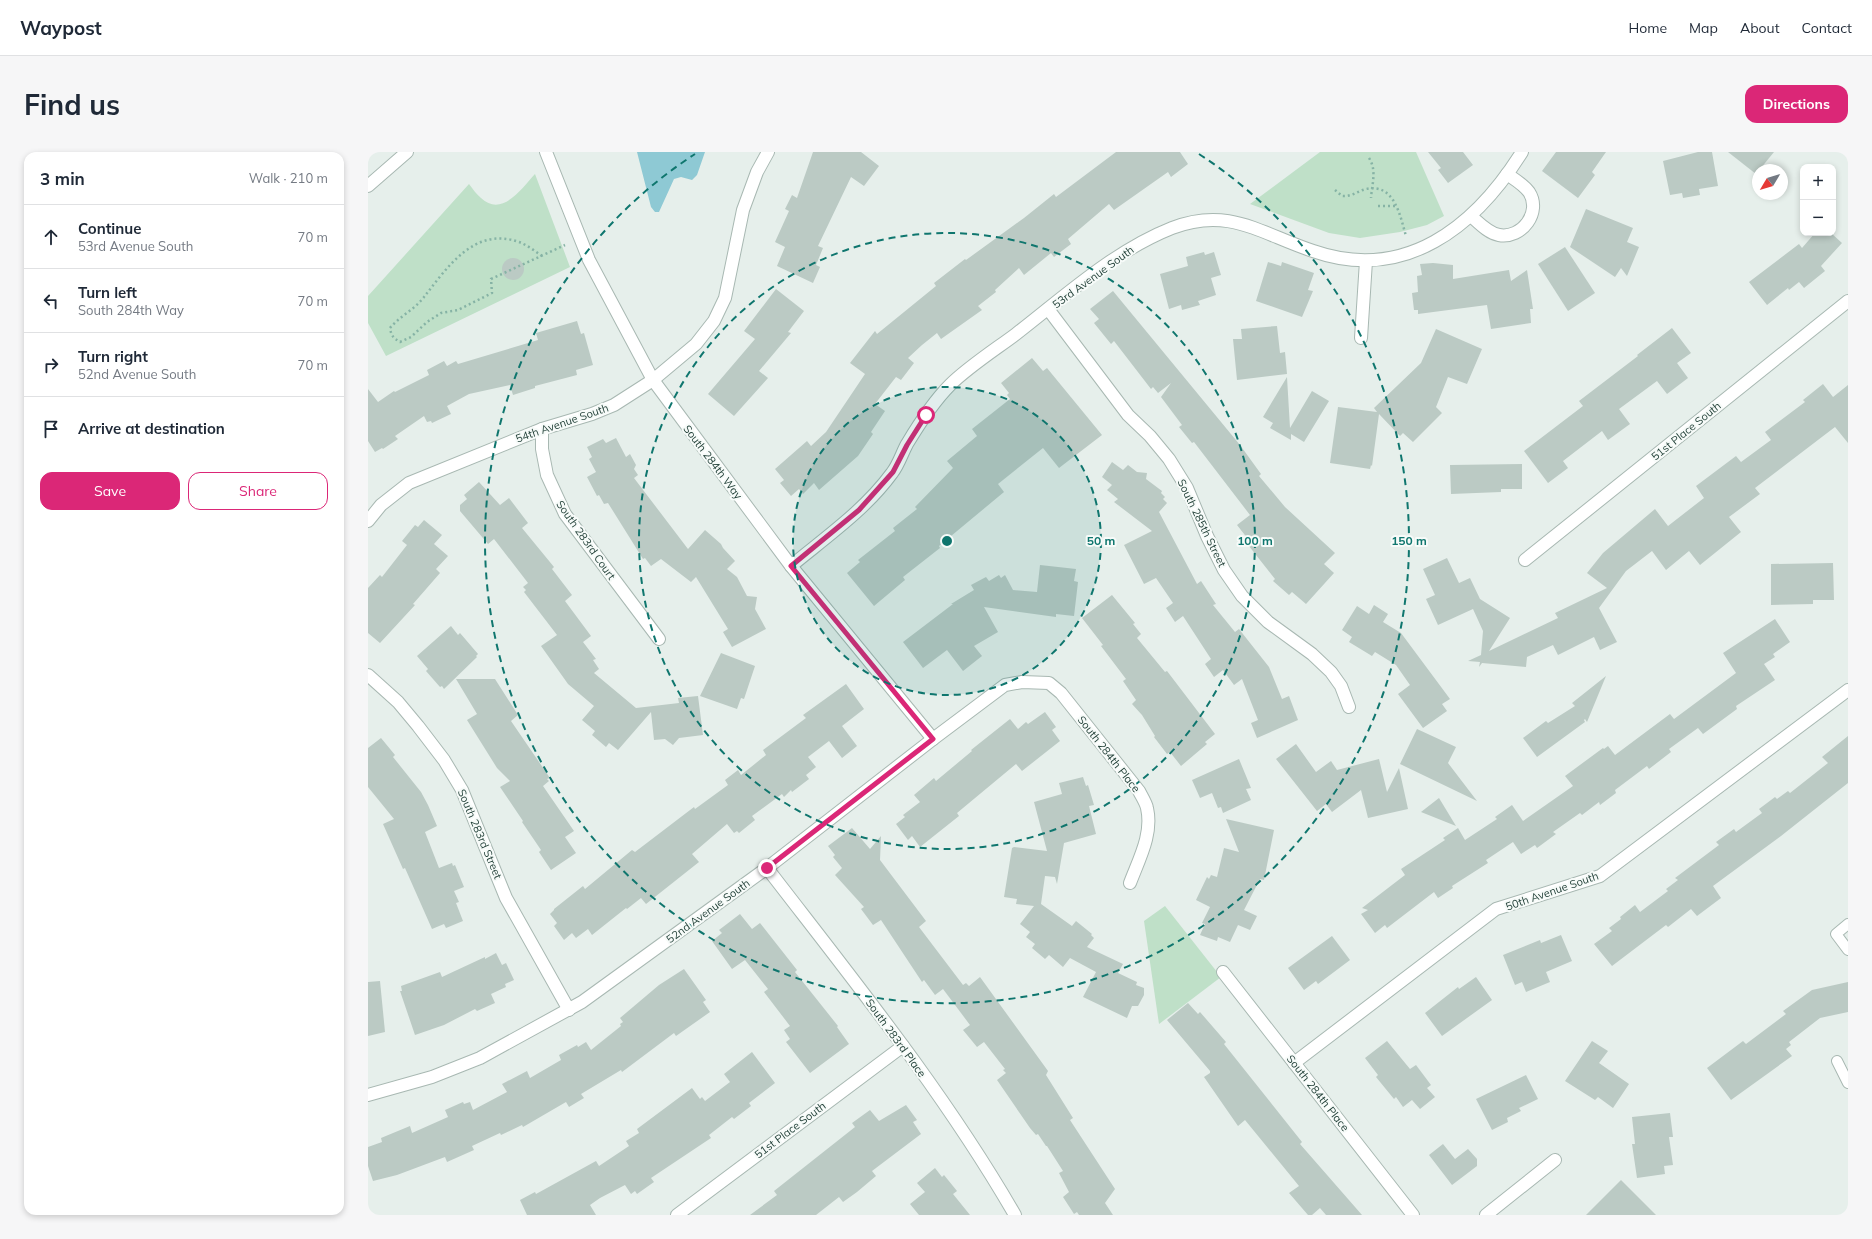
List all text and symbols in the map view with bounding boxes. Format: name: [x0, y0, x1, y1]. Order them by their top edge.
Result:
text: Waypost: [20, 16, 102, 40]
text: Home: [1628, 19, 1667, 37]
text: Map: [1689, 19, 1718, 37]
text: About: [1740, 19, 1780, 37]
text: Contact: [1802, 19, 1852, 37]
button: Directions: [1745, 85, 1848, 123]
text: Find us: [24, 87, 120, 122]
north arrow: [1752, 164, 1788, 200]
map controls: [1800, 164, 1836, 236]
button: +: [1800, 164, 1836, 200]
text: 3 min: [40, 168, 85, 189]
text: Walk · 210 m: [249, 170, 328, 186]
button: −: [1800, 200, 1836, 236]
text: Continue: [78, 219, 141, 238]
icon: ahead: [40, 226, 62, 248]
text: 70 m: [298, 229, 328, 245]
text: 53rd Avenue South: [78, 238, 193, 254]
street label: 53rd Avenue South: [1049, 243, 1137, 311]
text: Turn left: [78, 283, 137, 302]
icon: left: [40, 290, 62, 312]
text: 70 m: [298, 293, 328, 309]
text: South 284th Way: [78, 302, 184, 318]
text: Turn right: [78, 347, 148, 366]
icon: right: [40, 354, 62, 376]
text: 70 m: [298, 357, 328, 373]
text: 52nd Avenue South: [78, 366, 196, 382]
street label: 51st Place South: [1648, 399, 1724, 463]
street label: 54th Avenue South: [514, 401, 610, 445]
route start: [917, 406, 935, 424]
icon: arrive: [40, 418, 62, 440]
text: Arrive at destination: [78, 419, 225, 438]
street label: South 284th Way: [680, 422, 746, 502]
button: Save: [40, 472, 180, 510]
button: Share: [188, 472, 328, 510]
street label: South 285th Street: [1175, 477, 1229, 569]
street label: South 283rd Court: [553, 498, 619, 583]
text: 50 m: [1087, 533, 1115, 548]
text: 100 m: [1237, 533, 1273, 548]
text: 150 m: [1391, 533, 1427, 548]
centre of rings: [940, 534, 954, 548]
street label: South 284th Place: [1075, 713, 1143, 795]
street label: South 283rd Street: [455, 787, 505, 881]
route end: [758, 859, 776, 877]
street label: 50th Avenue South: [1504, 869, 1600, 913]
street label: 52nd Avenue South: [663, 876, 753, 946]
street label: South 283rd Place: [863, 996, 929, 1080]
street label: South 284th Place: [1284, 1052, 1352, 1134]
street label: 51st Place South: [752, 1099, 828, 1161]

